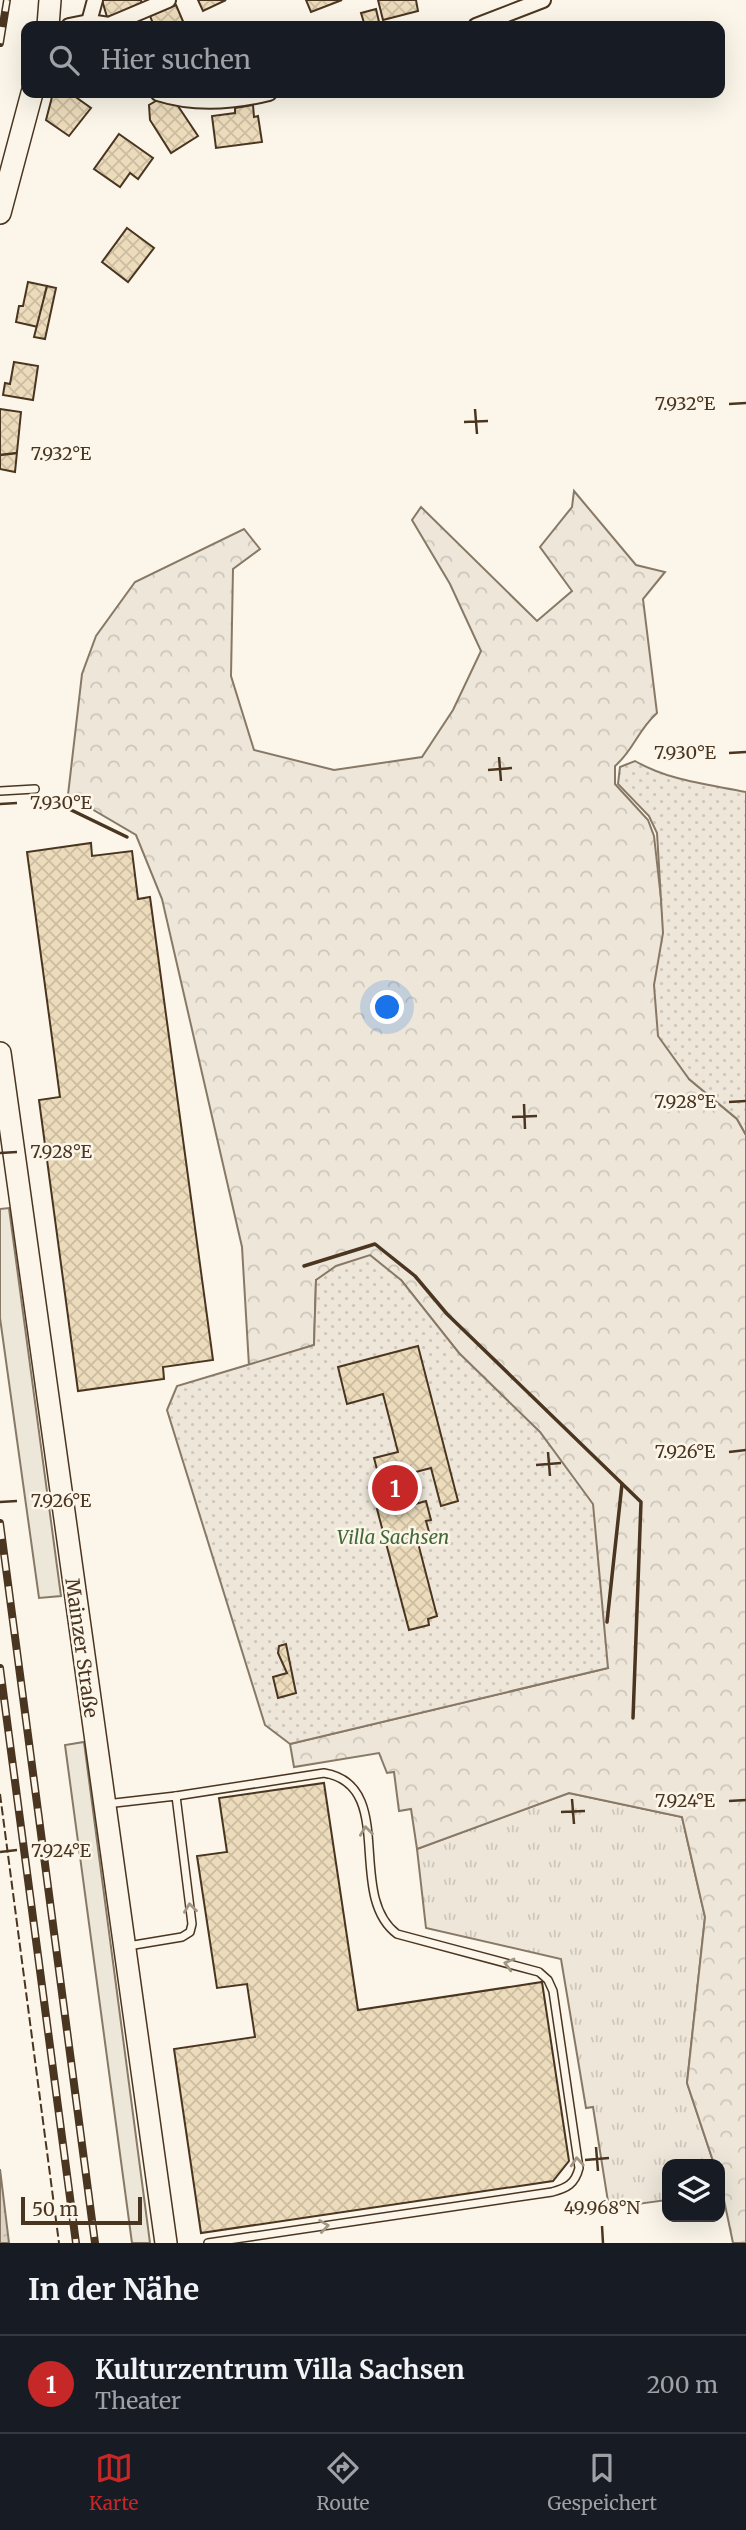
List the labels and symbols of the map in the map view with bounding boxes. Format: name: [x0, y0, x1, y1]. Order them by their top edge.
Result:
text: 7.932°E: [655, 392, 716, 415]
text: 7.932°E: [31, 442, 92, 465]
text: 7.930°E: [654, 741, 717, 764]
text: 7.930°E: [30, 791, 93, 814]
your location: [370, 990, 404, 1024]
text: 7.928°E: [654, 1090, 716, 1113]
text: 7.928°E: [30, 1140, 92, 1163]
text: 7.926°E: [655, 1440, 716, 1463]
pin: 1: [372, 1462, 418, 1514]
text: 7.926°E: [31, 1489, 92, 1512]
park label: Villa Sachsen: [337, 1525, 449, 1549]
street label: Mainzer Straße: [60, 1577, 104, 1719]
text: 7.924°E: [655, 1789, 716, 1812]
one-way arrow: [359, 1825, 374, 1837]
text: 7.924°E: [31, 1839, 92, 1862]
one-way arrow: [183, 1902, 198, 1914]
one-way arrow: [503, 1958, 515, 1972]
one-way arrow: [570, 2156, 585, 2167]
scale bar: [21, 2194, 142, 2226]
text: 49.968°N: [564, 2196, 640, 2219]
one-way arrow: [318, 2219, 330, 2234]

